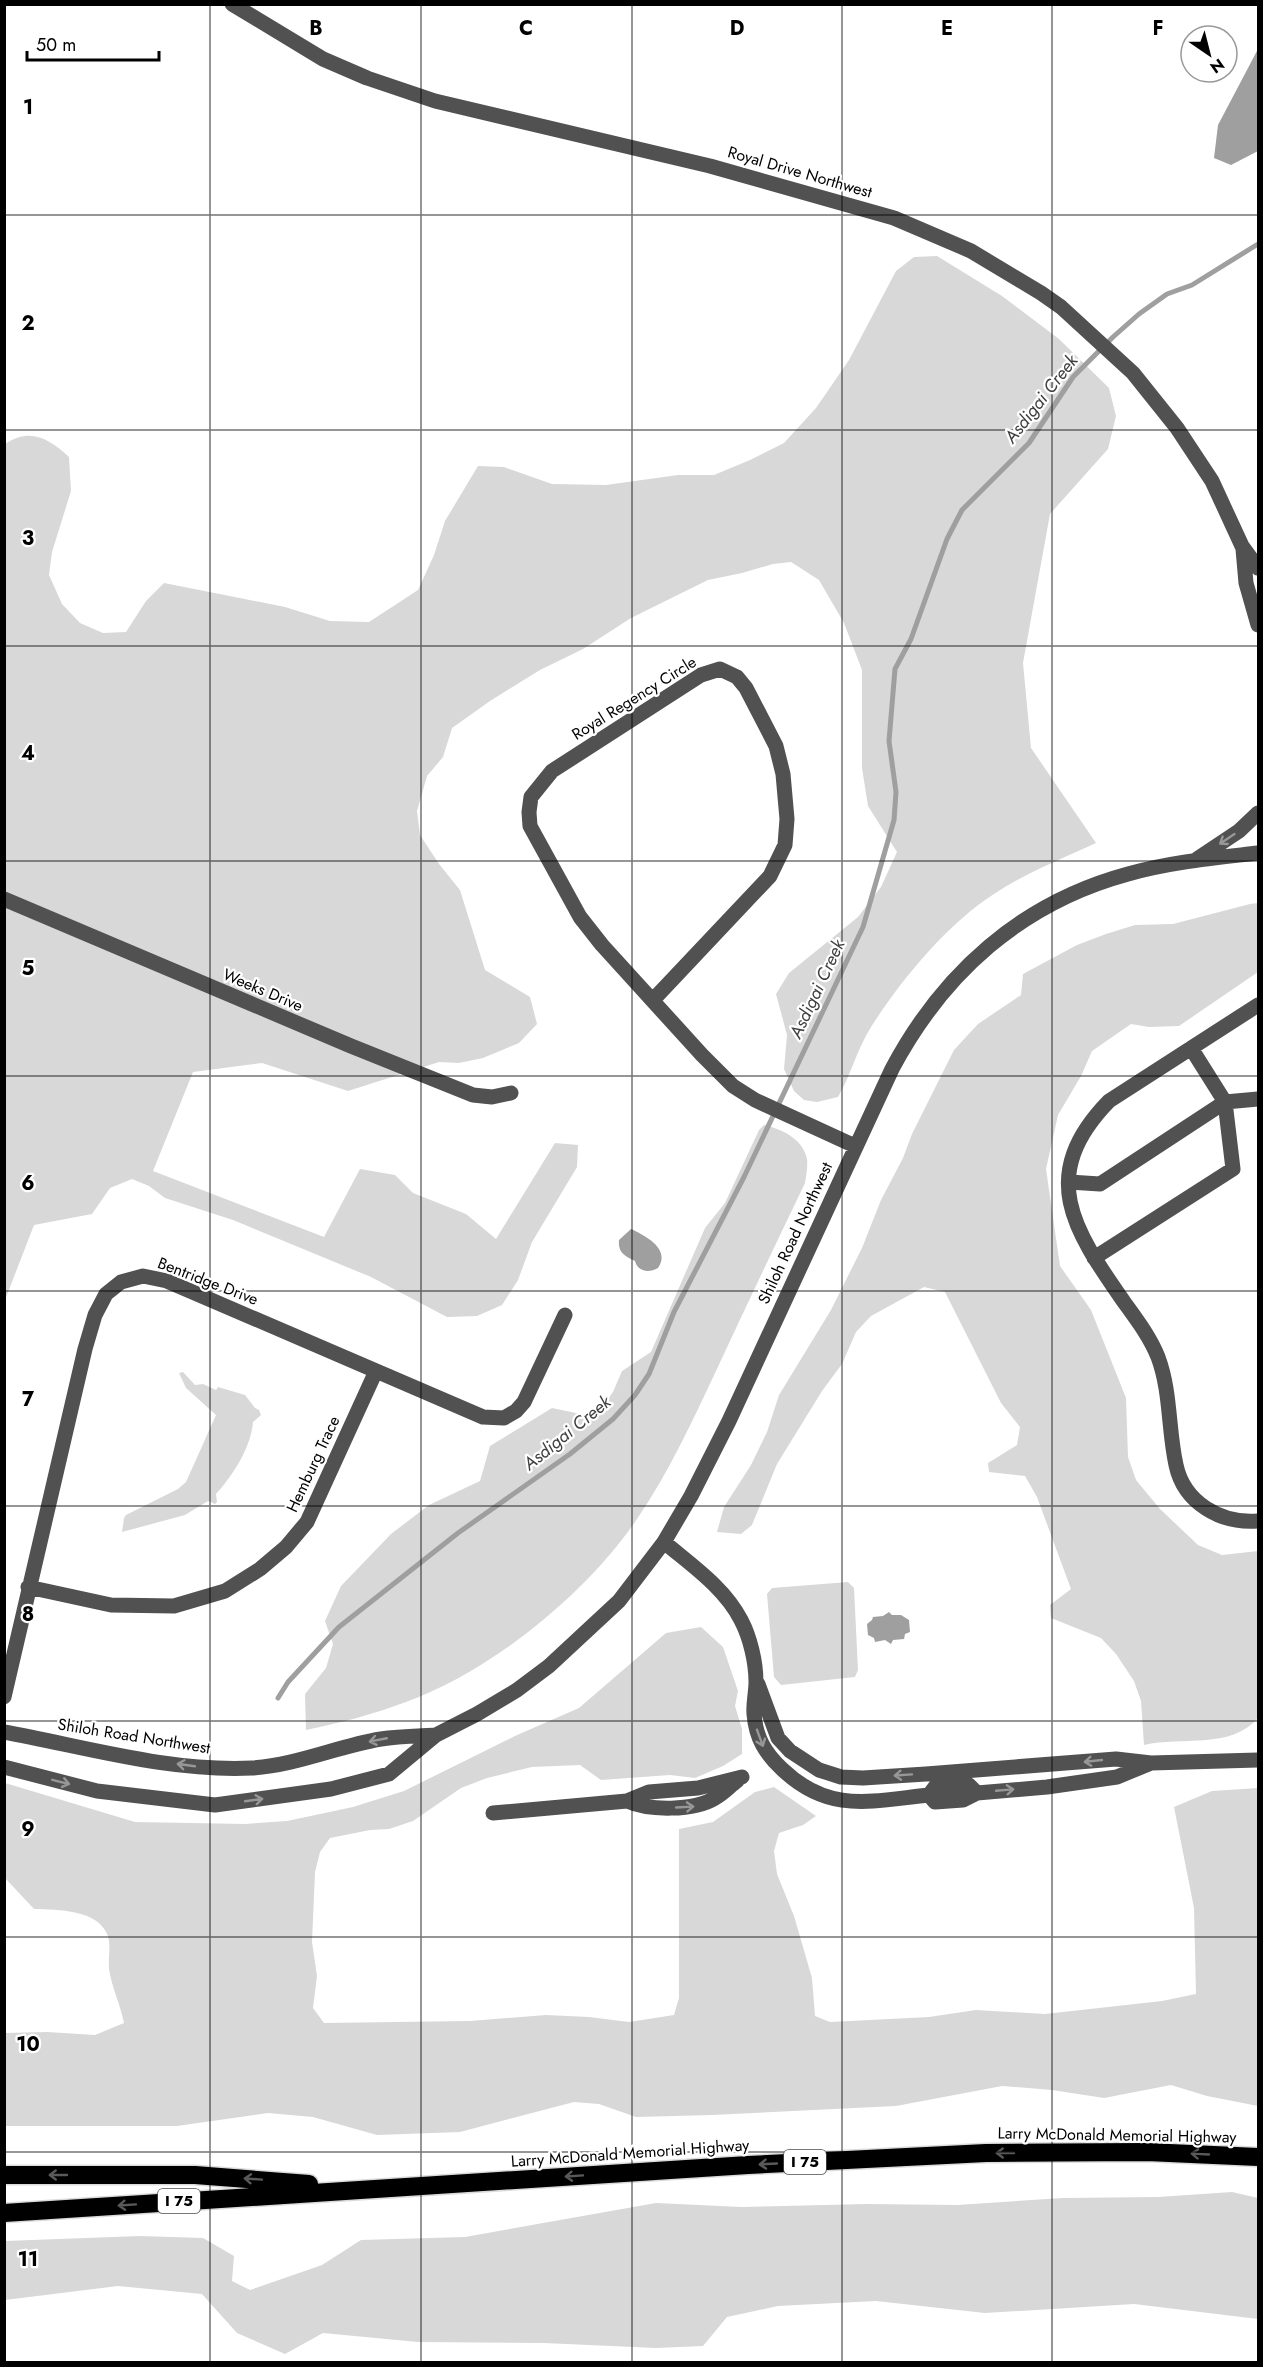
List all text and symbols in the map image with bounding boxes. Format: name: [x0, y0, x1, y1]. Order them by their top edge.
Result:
text: B: [309, 14, 323, 43]
text: C: [519, 14, 533, 43]
text: D: [730, 14, 744, 43]
text: E: [941, 14, 953, 43]
text: F: [1152, 14, 1164, 43]
scale bar: [27, 24, 159, 62]
north arrow: [1179, 24, 1239, 84]
text: 50 m: [36, 32, 76, 58]
text: N: [1206, 53, 1229, 79]
text: 1: [23, 93, 33, 122]
street label: Royal Drive Northwest: [725, 140, 875, 204]
text: 2: [21, 309, 35, 338]
water label: Asdigai Creek: [997, 348, 1085, 450]
text: 3: [22, 524, 34, 553]
street label: Royal Regency Circle: [567, 650, 701, 746]
text: 4: [21, 739, 35, 768]
one-way arrow: [1219, 833, 1235, 845]
water label: Asdigai Creek: [782, 934, 852, 1044]
text: 5: [22, 954, 35, 983]
street label: Weeks Drive: [219, 963, 307, 1017]
street label: Shiloh Road Northwest: [752, 1158, 838, 1308]
text: 6: [21, 1169, 35, 1198]
street label: Bentridge Drive: [154, 1251, 262, 1311]
text: 7: [22, 1385, 35, 1414]
water label: Asdigai Creek: [517, 1389, 618, 1477]
street label: Hemburg Trace: [281, 1412, 345, 1516]
text: 8: [22, 1600, 34, 1629]
street label: Shiloh Road Northwest: [56, 1713, 212, 1759]
one-way arrow: [755, 1728, 766, 1746]
one-way arrow: [369, 1735, 388, 1746]
one-way arrow: [1083, 1756, 1103, 1767]
one-way arrow: [177, 1760, 197, 1771]
one-way arrow: [894, 1770, 914, 1781]
one-way arrow: [51, 1776, 70, 1788]
one-way arrow: [995, 1785, 1015, 1796]
one-way arrow: [243, 1794, 263, 1805]
one-way arrow: [674, 1801, 694, 1812]
text: 9: [21, 1815, 35, 1844]
text: 10: [16, 2030, 40, 2059]
street label: Larry McDonald Memorial Highway: [997, 2121, 1238, 2149]
street label: Larry McDonald Memorial Highway: [510, 2133, 751, 2173]
one-way arrow: [996, 2147, 1016, 2158]
one-way arrow: [1191, 2149, 1211, 2160]
road number: I 75: [784, 2150, 826, 2174]
one-way arrow: [759, 2158, 779, 2169]
one-way arrow: [49, 2169, 69, 2181]
one-way arrow: [564, 2171, 584, 2182]
one-way arrow: [244, 2173, 264, 2184]
road number: I 75: [158, 2189, 200, 2213]
one-way arrow: [117, 2199, 137, 2210]
text: 11: [18, 2245, 38, 2274]

